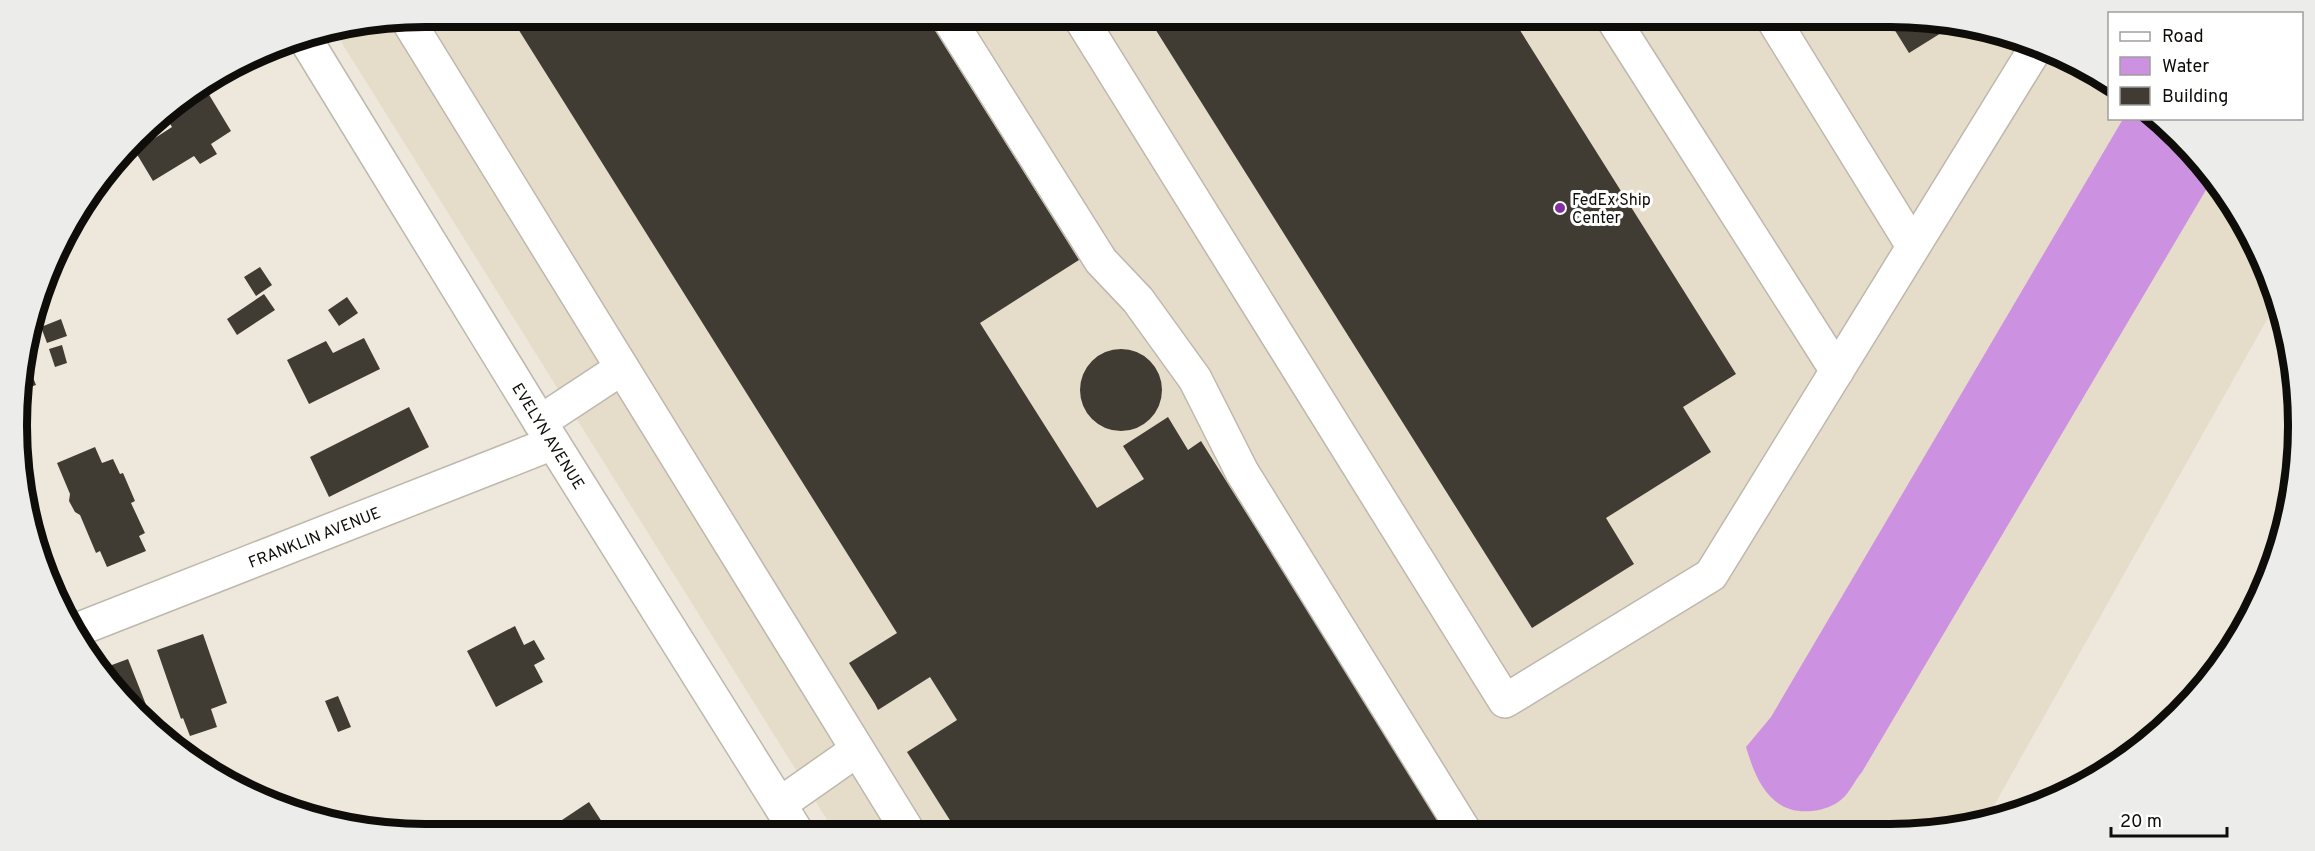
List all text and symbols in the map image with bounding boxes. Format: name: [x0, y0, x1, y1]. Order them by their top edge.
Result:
legend: [2108, 12, 2303, 120]
text: Road: [2162, 26, 2204, 49]
text: Water: [2162, 56, 2209, 79]
text: Building: [2162, 86, 2228, 109]
place label: FedEx Ship Center: [1572, 191, 1651, 229]
marker: FedEx Ship Center: [1553, 201, 1567, 215]
street label: EVELYN AVENUE: [507, 380, 588, 494]
street label: FRANKLIN AVENUE: [246, 504, 384, 574]
scale bar: [2111, 800, 2226, 838]
text: 20 m: [2120, 811, 2162, 834]

